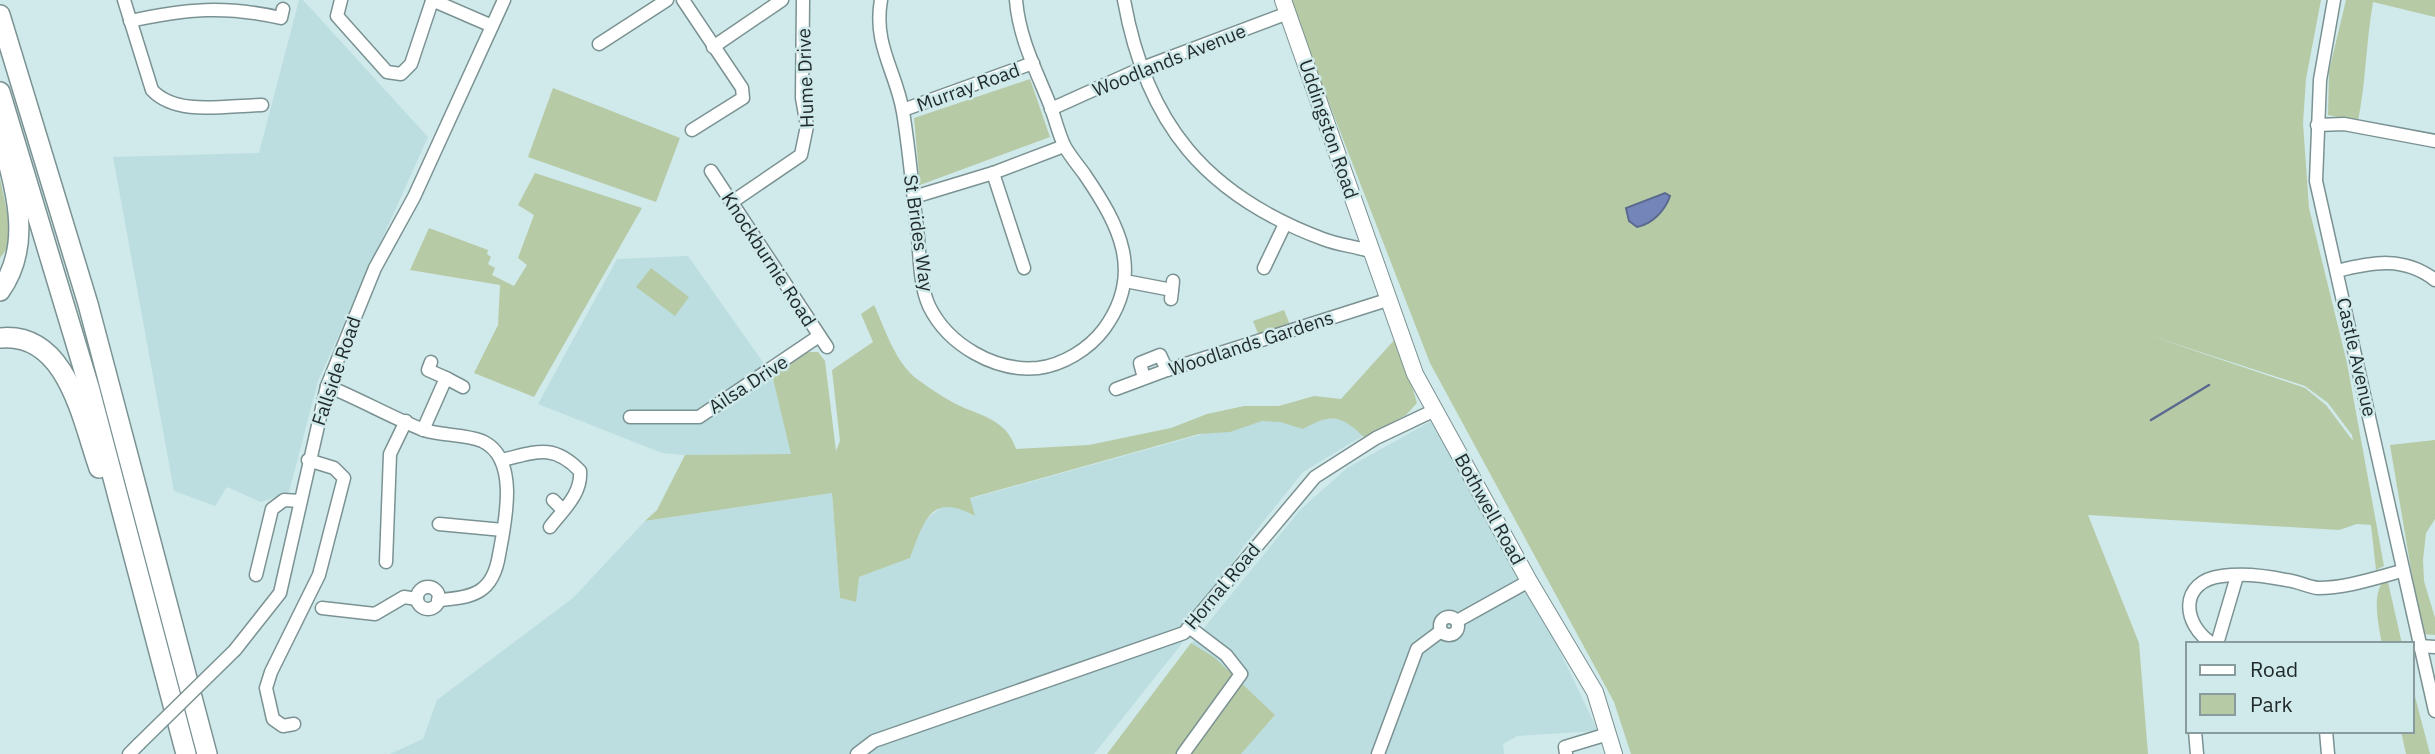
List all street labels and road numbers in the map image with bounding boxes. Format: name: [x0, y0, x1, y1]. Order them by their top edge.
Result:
street label: Woodlands Avenue: [1089, 18, 1249, 102]
street label: Hume Drive: [791, 28, 819, 128]
street label: Uddingston Road: [1294, 56, 1364, 202]
street label: Murray Road: [913, 57, 1023, 117]
street label: St Brides Way: [899, 173, 939, 293]
street label: Knockburnie Road: [717, 187, 821, 331]
street label: Castle Avenue: [2332, 295, 2382, 419]
street label: Woodlands Gardens: [1166, 305, 1336, 381]
street label: Fallside Road: [306, 313, 366, 429]
street label: Ailsa Drive: [704, 349, 792, 419]
street label: Bothwell Road: [1450, 449, 1530, 569]
street label: Hornal Road: [1179, 538, 1265, 634]

